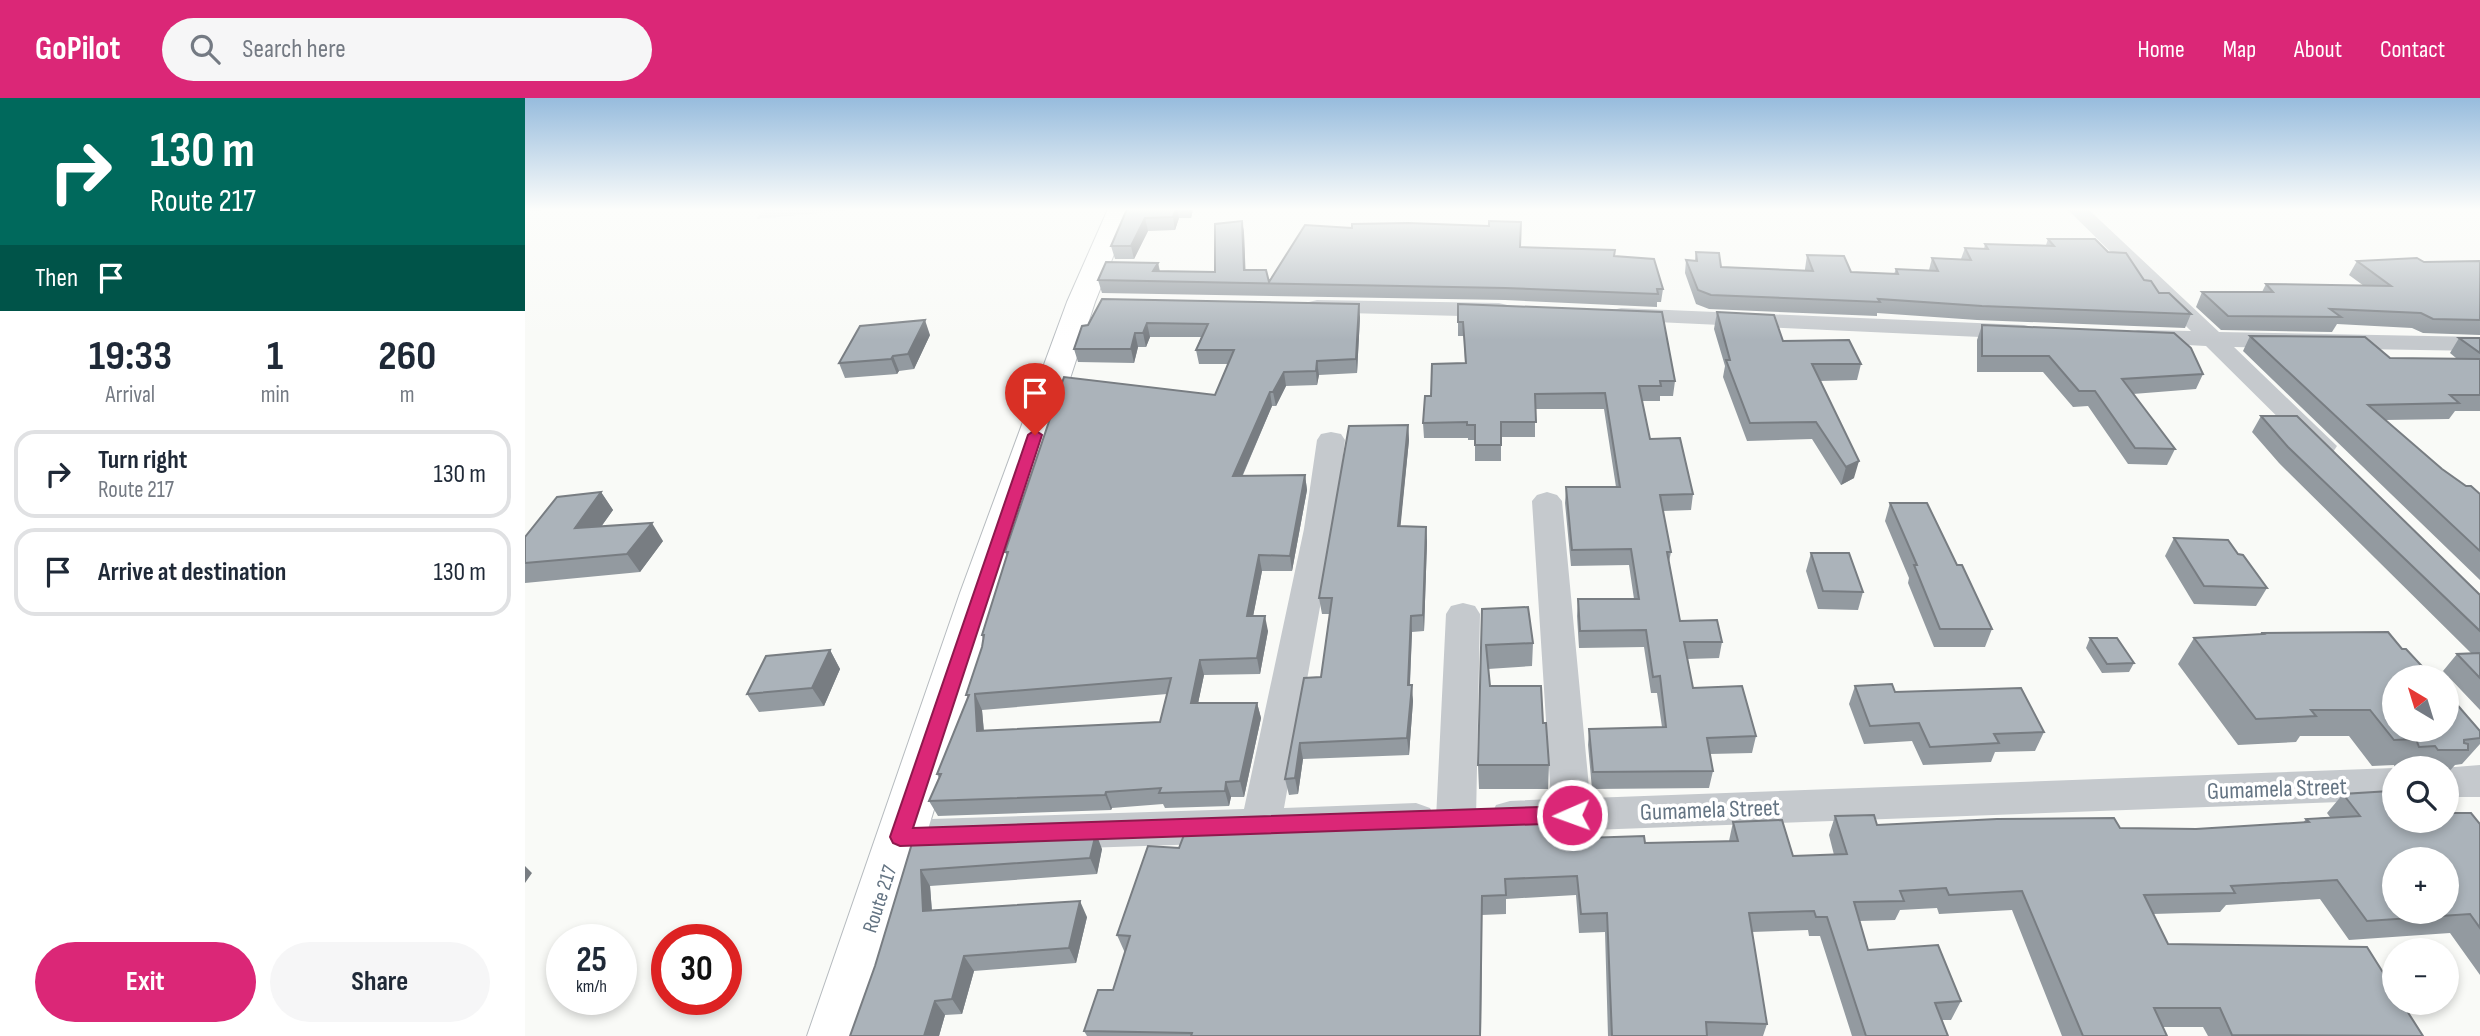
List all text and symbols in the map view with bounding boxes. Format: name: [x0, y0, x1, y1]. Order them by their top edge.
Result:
search box: [162, 18, 652, 81]
text: GoPilot: [35, 29, 120, 69]
icon: search: [186, 30, 224, 68]
text: Search here: [242, 34, 346, 65]
text: Home: [2137, 35, 2185, 64]
text: Map: [2223, 35, 2256, 64]
text: About: [2294, 35, 2342, 64]
text: Contact: [2380, 35, 2445, 64]
text: 130 m: [150, 122, 255, 181]
icon: right: [35, 126, 126, 217]
text: Route 217: [150, 182, 256, 221]
icon: arrive: [92, 259, 130, 297]
text: Then: [35, 263, 78, 294]
text: 19:33: [89, 331, 172, 382]
text: 1: [267, 331, 283, 382]
text: 260: [378, 331, 436, 382]
pin: [1005, 363, 1065, 435]
icon: arrive: [1016, 374, 1054, 412]
text: Arrival: [106, 381, 155, 409]
text: min: [261, 381, 290, 409]
text: m: [400, 381, 415, 409]
text: Turn right: [98, 445, 187, 476]
icon: right: [39, 455, 77, 493]
text: 130 m: [434, 459, 486, 490]
text: Route 217: [98, 476, 174, 504]
icon: arrive: [39, 553, 77, 591]
text: Arrive at destination: [98, 557, 286, 588]
text: 130 m: [434, 557, 486, 588]
north arrow: [2382, 665, 2459, 742]
map controls: [2382, 665, 2459, 1015]
button: search: [2382, 756, 2459, 833]
street label: Gumamela Street: [2207, 772, 2347, 806]
position arrow: [1535, 778, 1609, 852]
street label: Gumamela Street: [1640, 793, 1780, 827]
button: +: [2382, 847, 2459, 924]
street label: Route 217: [857, 862, 903, 936]
speed limit sign: 30: [651, 924, 742, 1015]
button: −: [2382, 938, 2459, 1015]
text: 25: [576, 939, 607, 982]
button: Exit: [35, 942, 256, 1022]
button: Share: [270, 942, 490, 1022]
text: km/h: [576, 976, 607, 997]

